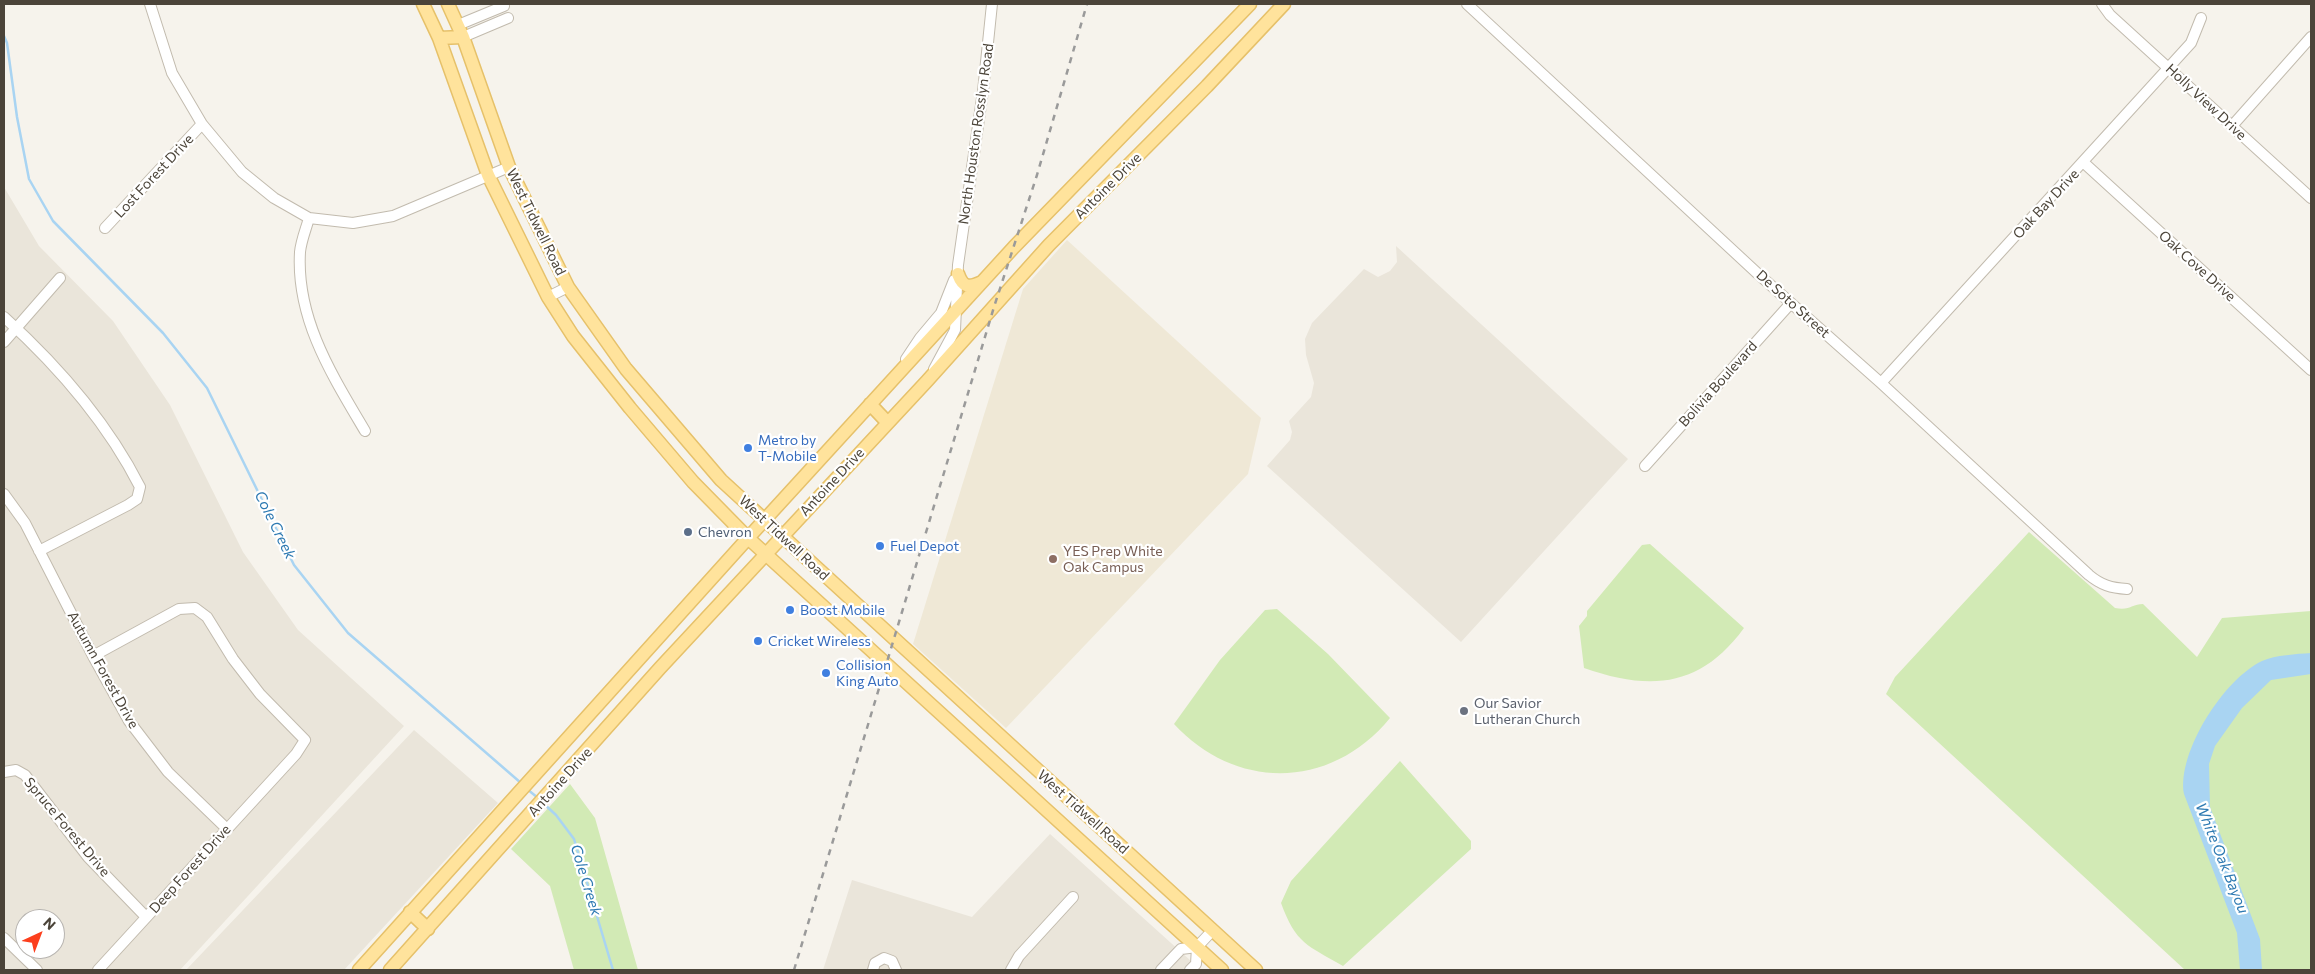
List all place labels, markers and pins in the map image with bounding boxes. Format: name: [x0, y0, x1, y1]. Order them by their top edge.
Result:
place label: Metro by T-Mobile: [758, 432, 817, 464]
marker: Metro by T-Mobile: [742, 442, 754, 454]
place label: Chevron: [698, 524, 752, 540]
marker: Chevron: [682, 526, 694, 538]
place label: Fuel Depot: [890, 538, 959, 554]
marker: Fuel Depot: [874, 540, 886, 552]
place label: YES Prep White Oak Campus: [1063, 543, 1163, 576]
marker: YES Prep White Oak Campus: [1047, 553, 1059, 565]
place label: Boost Mobile: [800, 602, 885, 618]
marker: Boost Mobile: [784, 604, 796, 616]
place label: Cricket Wireless: [768, 633, 871, 649]
marker: Cricket Wireless: [752, 635, 764, 647]
place label: Collision King Auto: [836, 657, 899, 690]
marker: Collision King Auto: [820, 667, 832, 679]
place label: Our Savior Lutheran Church: [1474, 695, 1580, 728]
marker: Our Savior Lutheran Church: [1458, 705, 1470, 717]

